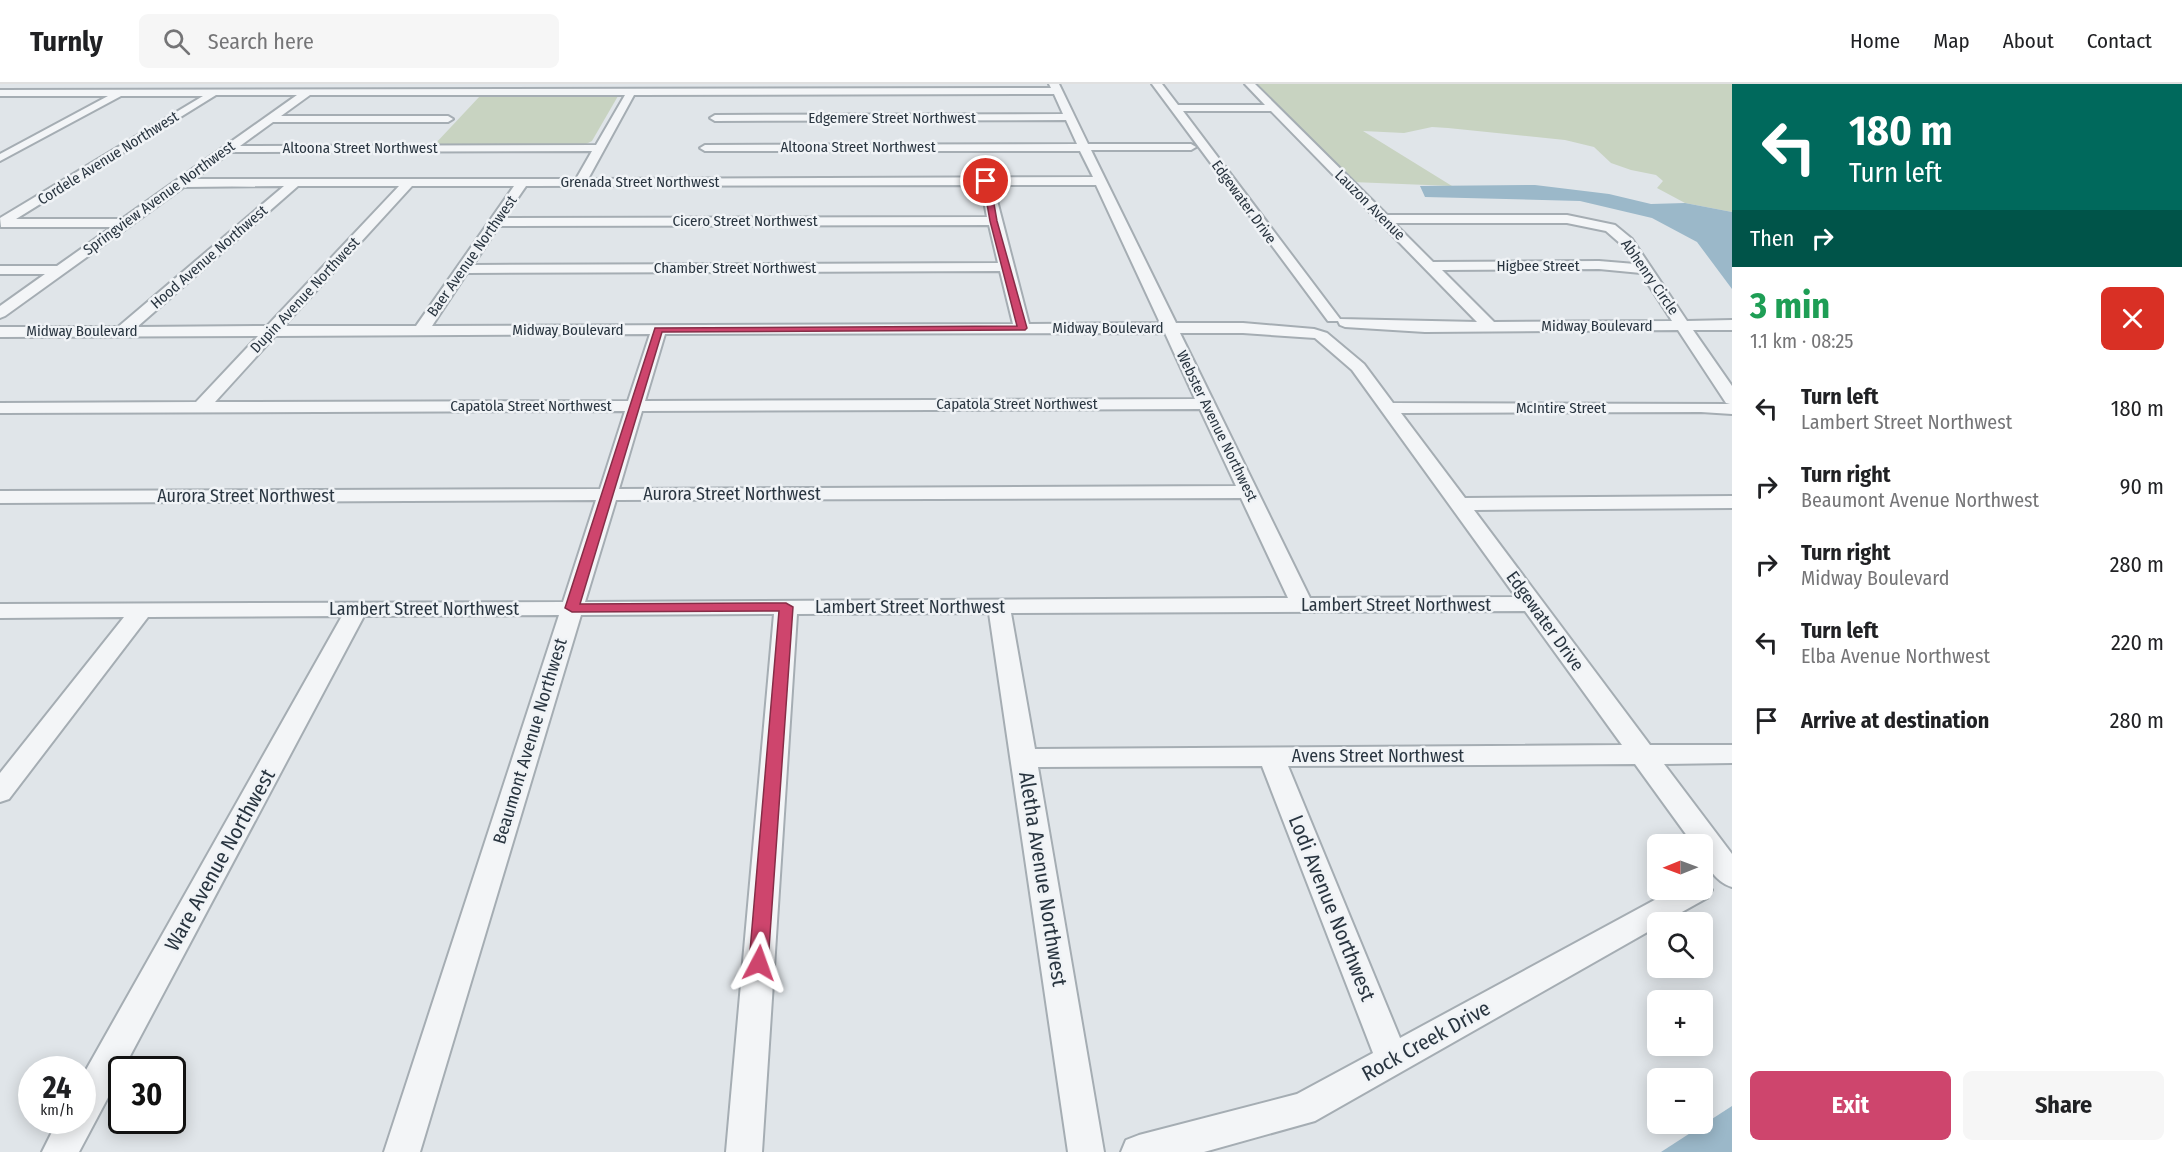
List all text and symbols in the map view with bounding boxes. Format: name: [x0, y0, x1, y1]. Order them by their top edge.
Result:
search box: [139, 14, 559, 68]
text: Turnly: [30, 25, 103, 58]
icon: search: [160, 25, 193, 58]
text: Search here: [208, 28, 314, 55]
text: Home: [1850, 28, 1900, 54]
text: Map: [1933, 28, 1970, 54]
text: About: [2003, 28, 2054, 54]
text: Contact: [2087, 28, 2152, 54]
text: 180 m: [1849, 106, 1953, 156]
street label: Cordele Avenue Northwest: [34, 107, 182, 209]
icon: left: [1750, 108, 1828, 186]
street label: Edgemere Street Northwest: [808, 109, 976, 127]
street label: Springview Avenue Northwest: [80, 137, 238, 259]
street label: Altoona Street Northwest: [780, 138, 936, 156]
street label: Altoona Street Northwest: [282, 139, 438, 157]
pin: [960, 155, 1011, 206]
street label: Edgewater Drive: [1208, 157, 1280, 247]
text: Turn left: [1849, 157, 1942, 189]
icon: arrive: [969, 164, 1002, 197]
street label: Lauzon Avenue: [1331, 166, 1409, 244]
street label: Grenada Street Northwest: [561, 173, 720, 191]
street label: Baer Avenue Northwest: [423, 192, 521, 320]
street label: Hood Avenue Northwest: [147, 201, 271, 313]
street label: Cicero Street Northwest: [672, 212, 818, 230]
icon: right: [1806, 222, 1839, 255]
text: Then: [1750, 225, 1794, 252]
street label: Dupin Avenue Northwest: [247, 233, 363, 357]
street label: Abhenry Circle: [1617, 236, 1683, 318]
street label: Higbee Street: [1496, 257, 1580, 275]
street label: Chamber Street Northwest: [654, 259, 816, 277]
text: 3 min: [1750, 284, 1830, 328]
button: close: [2101, 287, 2164, 350]
street label: Midway Boulevard: [1541, 317, 1653, 335]
street label: Midway Boulevard: [1052, 319, 1164, 337]
street label: Midway Boulevard: [512, 321, 624, 339]
street label: Midway Boulevard: [26, 322, 138, 340]
text: 1.1 km · 08:25: [1750, 329, 1854, 353]
street label: Webster Avenue Northwest: [1173, 347, 1261, 505]
text: Turn left: [1801, 383, 1879, 410]
icon: left: [1750, 392, 1783, 425]
street label: Capatola Street Northwest: [936, 395, 1098, 413]
text: 180 m: [2111, 395, 2164, 422]
street label: Capatola Street Northwest: [450, 397, 612, 415]
street label: McIntire Street: [1516, 399, 1606, 417]
text: Lambert Street Northwest: [1801, 410, 2012, 434]
text: Turn right: [1801, 461, 1890, 488]
icon: right: [1750, 470, 1783, 503]
text: 90 m: [2120, 473, 2164, 500]
street label: Aurora Street Northwest: [643, 483, 821, 505]
street label: Aurora Street Northwest: [157, 485, 335, 507]
text: Beaumont Avenue Northwest: [1801, 488, 2039, 512]
text: Turn right: [1801, 539, 1890, 566]
icon: right: [1750, 548, 1783, 581]
text: 280 m: [2110, 551, 2164, 578]
text: Midway Boulevard: [1801, 566, 1949, 590]
street label: Edgewater Drive: [1501, 567, 1589, 675]
street label: Lambert Street Northwest: [1301, 594, 1491, 616]
street label: Lambert Street Northwest: [815, 596, 1005, 618]
street label: Lambert Street Northwest: [329, 598, 519, 620]
text: Turn left: [1801, 617, 1879, 644]
icon: left: [1750, 626, 1783, 659]
text: 220 m: [2111, 629, 2164, 656]
street label: Beaumont Avenue Northwest: [488, 635, 572, 847]
text: Elba Avenue Northwest: [1801, 644, 1990, 668]
icon: arrive: [1750, 704, 1783, 737]
text: Arrive at destination: [1801, 707, 1989, 734]
text: 280 m: [2110, 707, 2164, 734]
street label: Avens Street Northwest: [1292, 745, 1464, 767]
street label: Ware Avenue Northwest: [159, 764, 281, 956]
street label: Aletha Avenue Northwest: [1013, 770, 1073, 988]
street label: Lodi Avenue Northwest: [1283, 811, 1381, 1005]
north arrow: [1647, 834, 1713, 900]
map controls: [1647, 834, 1713, 1134]
button: search: [1647, 912, 1713, 978]
position arrow: [727, 931, 791, 995]
button: +: [1647, 990, 1713, 1056]
street label: Rock Creek Drive: [1357, 995, 1495, 1087]
speed limit sign: 30: [108, 1056, 186, 1134]
button: −: [1647, 1068, 1713, 1134]
text: 24: [43, 1070, 71, 1106]
button: Exit: [1750, 1071, 1951, 1140]
button: Share: [1963, 1071, 2164, 1140]
text: km/h: [40, 1101, 74, 1119]

